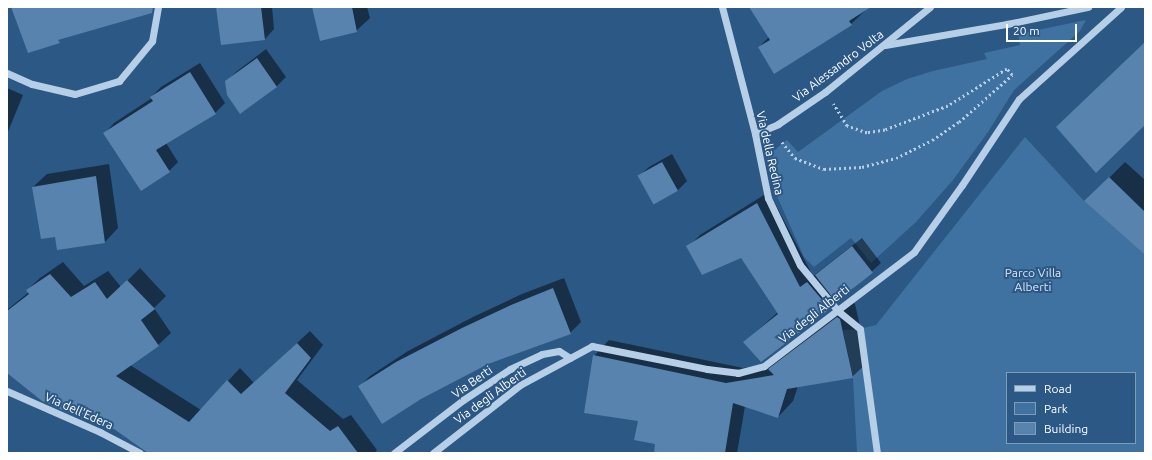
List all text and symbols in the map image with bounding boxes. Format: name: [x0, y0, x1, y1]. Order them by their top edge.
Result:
scale bar: [1008, 16, 1079, 42]
text: 20 m: [1013, 24, 1040, 37]
street label: Via Alessandro Volta: [790, 27, 886, 105]
street label: Via della Redina: [753, 110, 787, 196]
park label: Parco Villa Alberti: [1005, 266, 1061, 294]
street label: Via degli Alberti: [776, 282, 852, 346]
street label: Via Berti: [449, 363, 495, 401]
street label: Via degli Alberti: [451, 365, 529, 427]
legend: [1006, 372, 1136, 444]
text: Road: [1044, 382, 1072, 395]
street label: Via dell'Edera: [42, 389, 116, 433]
text: Park: [1044, 402, 1068, 415]
text: Building: [1044, 422, 1088, 435]

